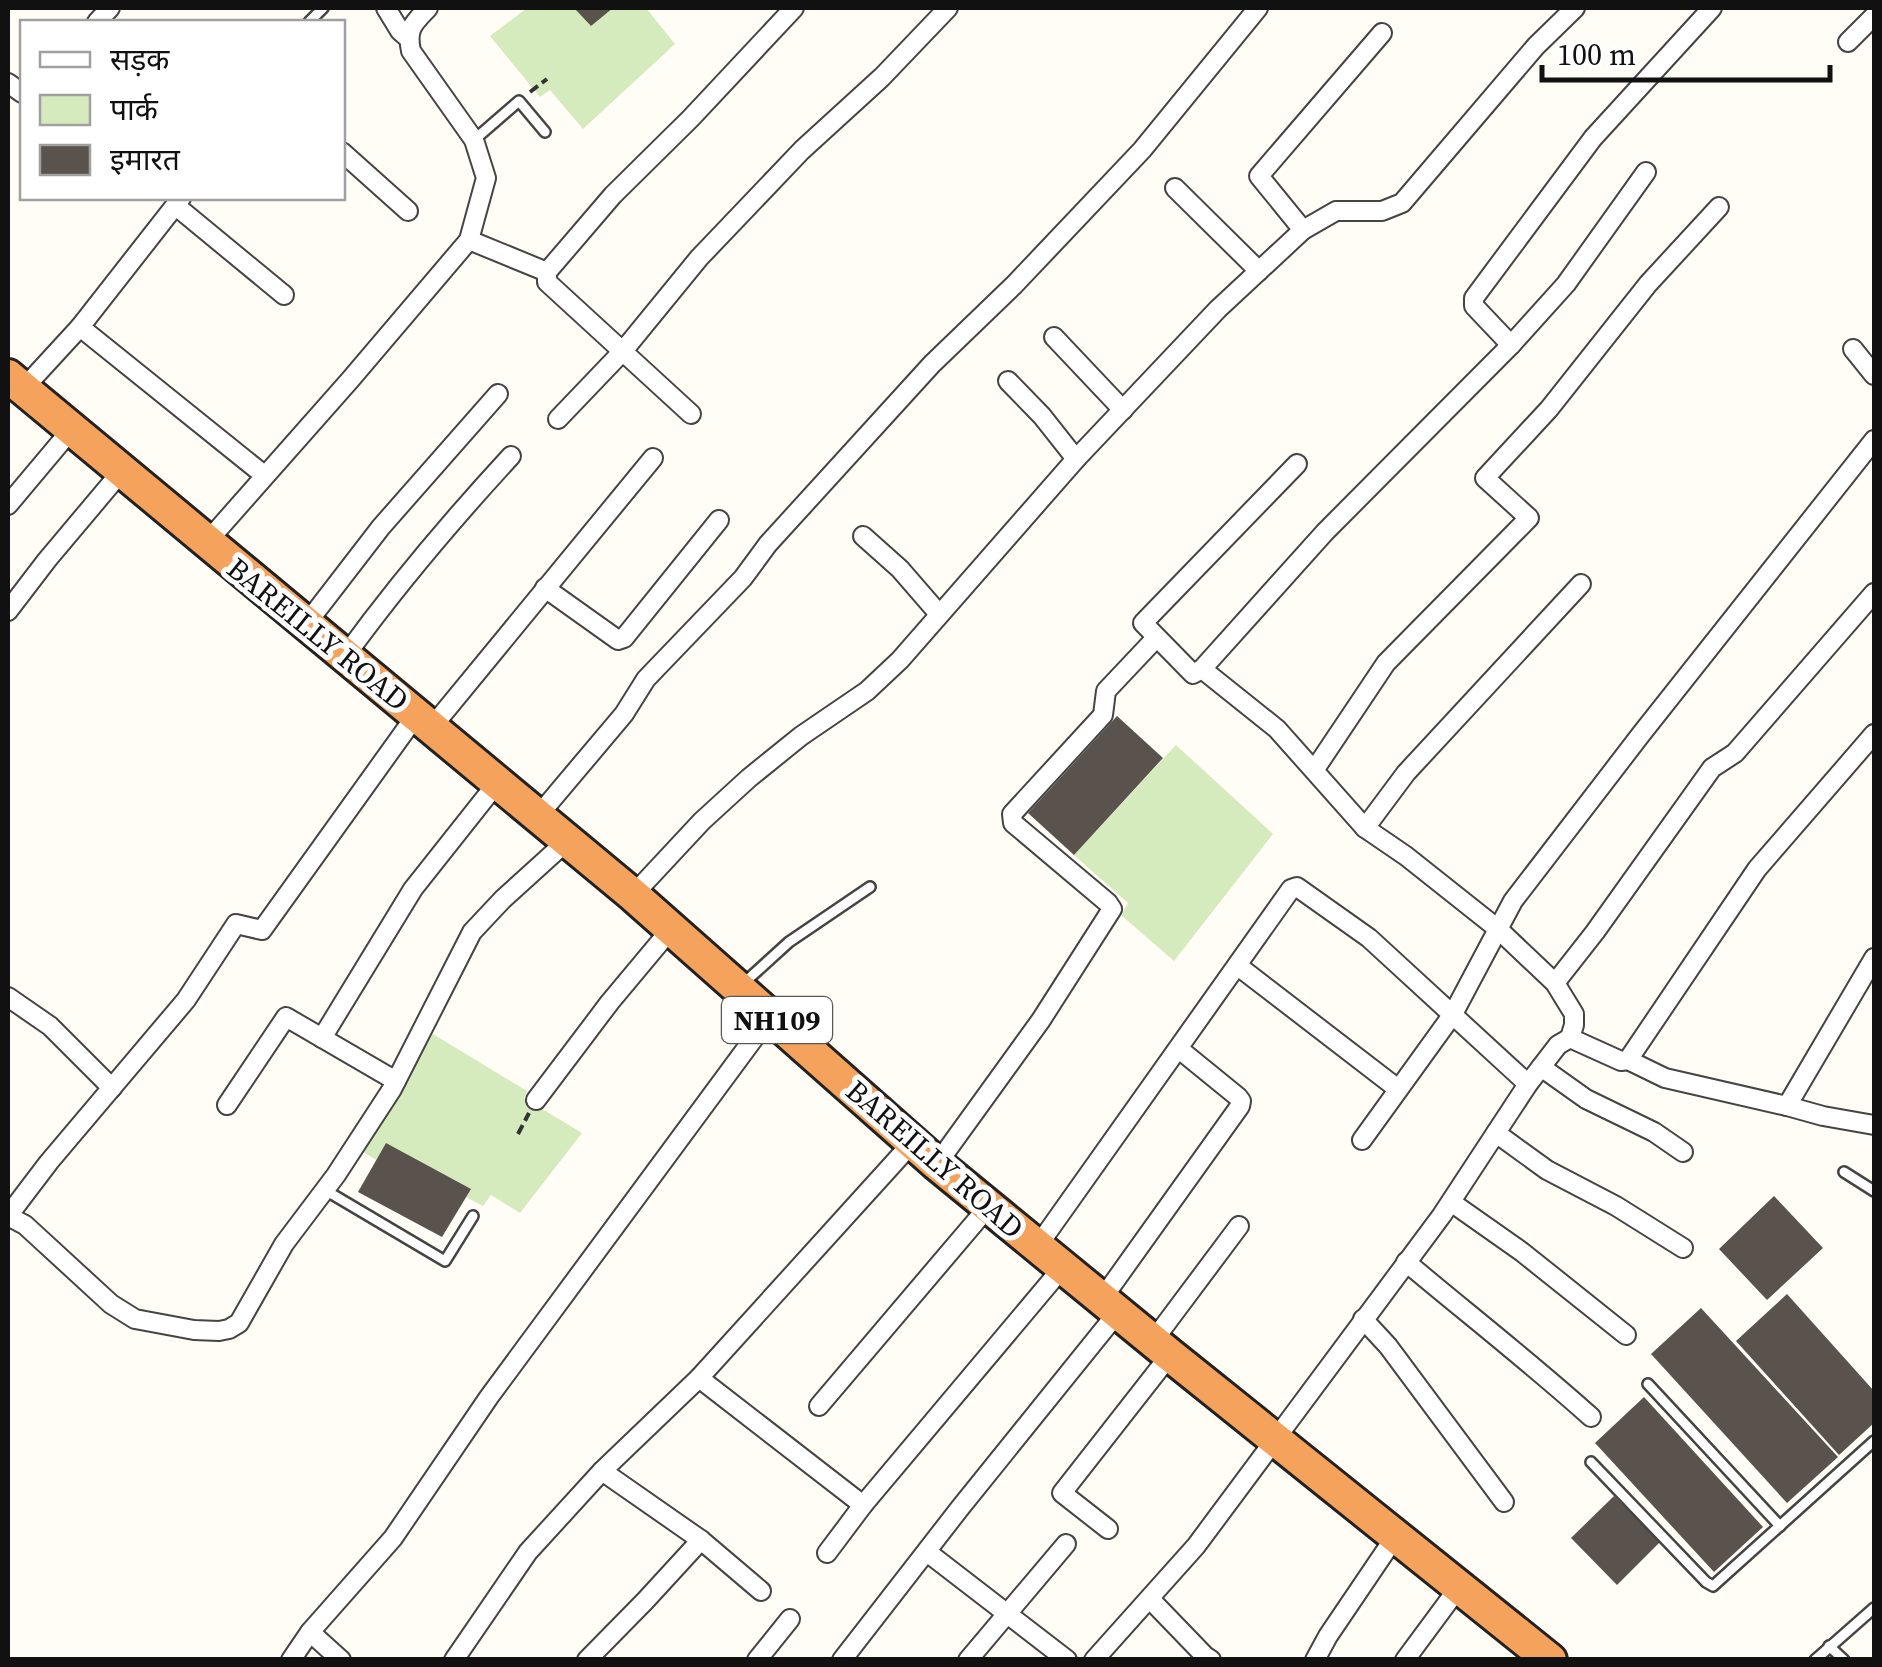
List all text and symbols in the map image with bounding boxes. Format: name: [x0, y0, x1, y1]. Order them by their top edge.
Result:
legend: [20, 20, 345, 200]
scale bar: [1542, 20, 1830, 82]
text: 100 m: [1557, 34, 1636, 75]
text: सड़क: [110, 39, 170, 80]
text: पार्क: [110, 89, 159, 130]
text: इमारत: [110, 139, 181, 180]
street label: BAREILLY ROAD: [218, 548, 418, 720]
road number: NH109: [722, 997, 832, 1043]
street label: BAREILLY ROAD: [837, 1070, 1033, 1248]

